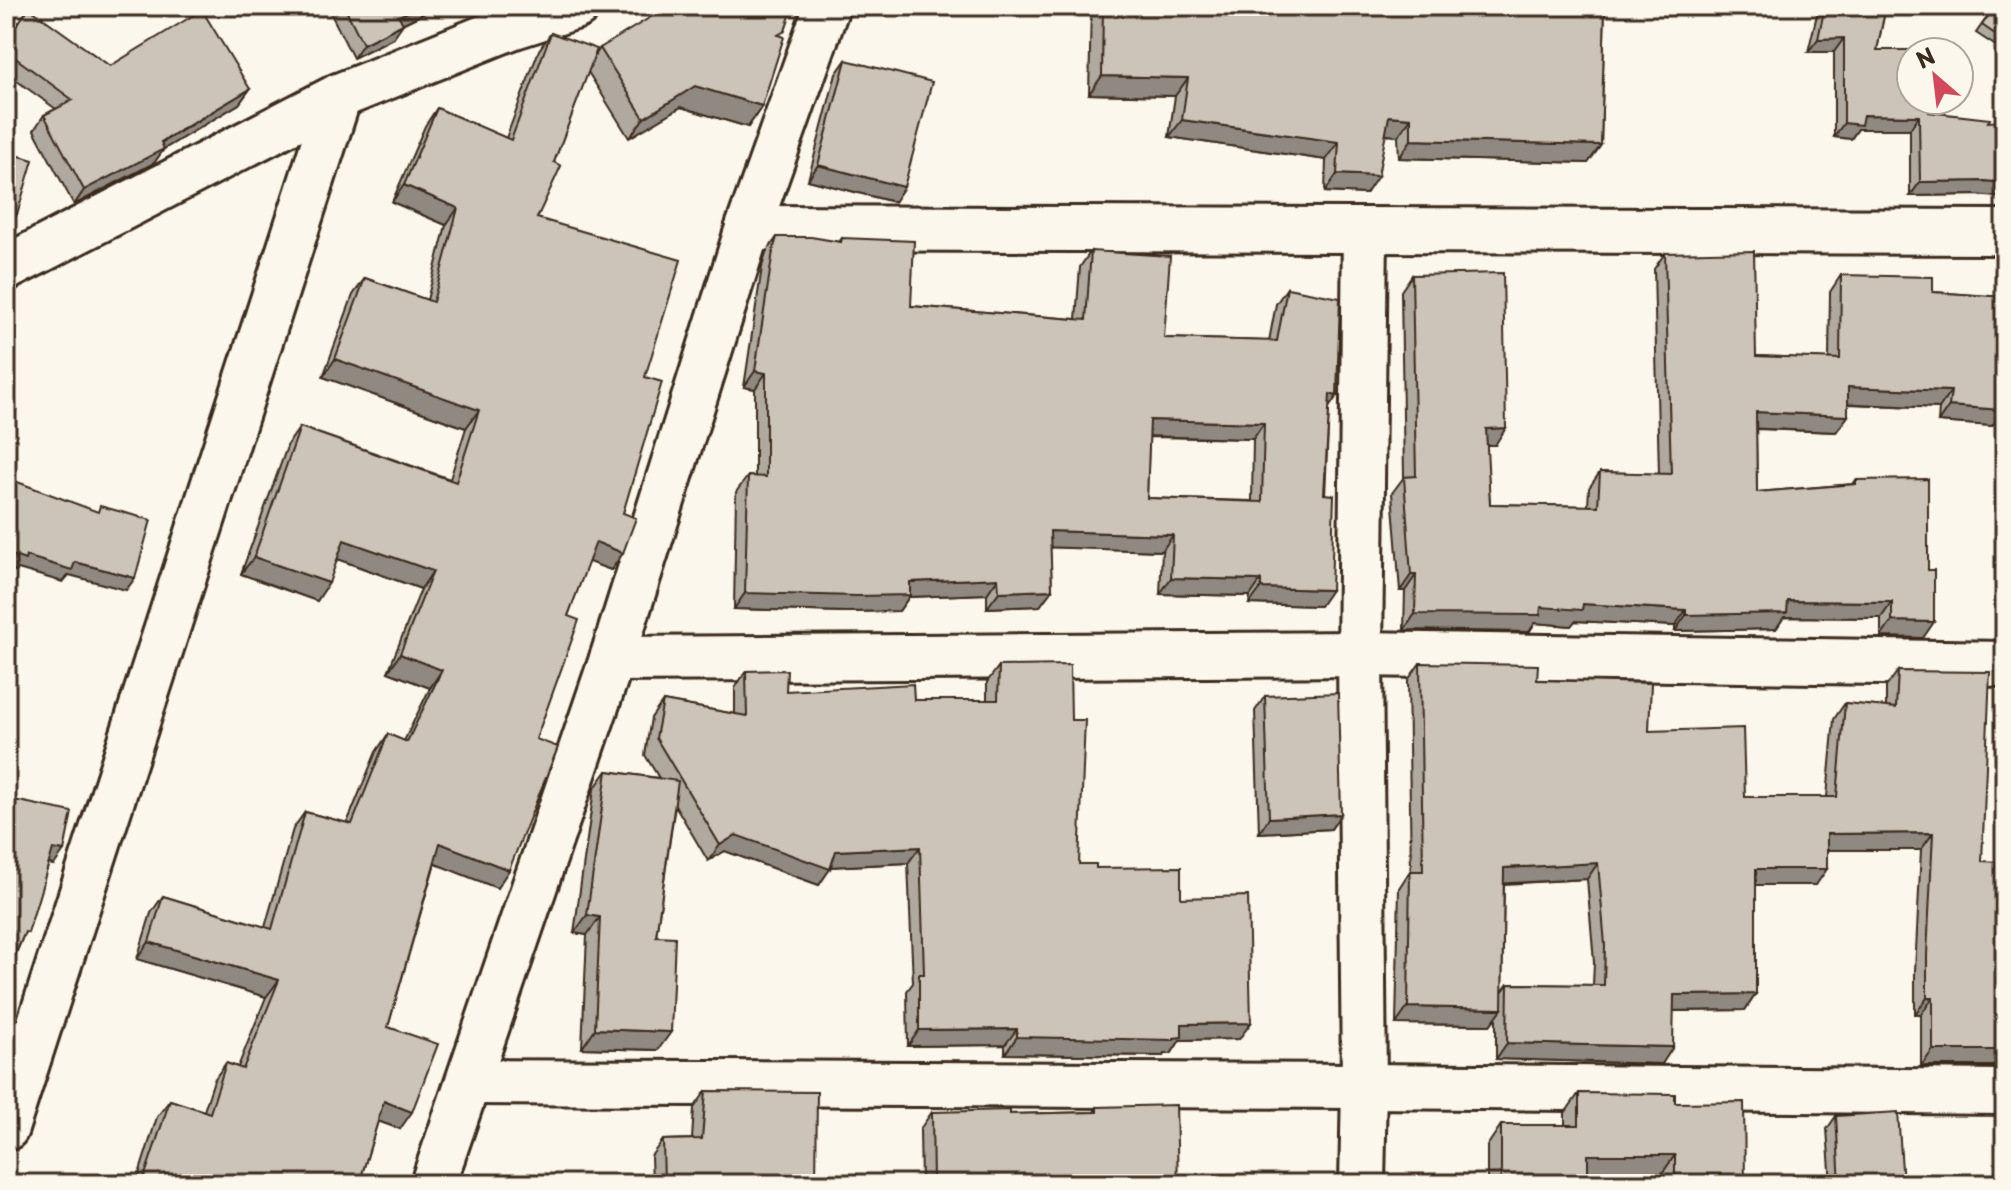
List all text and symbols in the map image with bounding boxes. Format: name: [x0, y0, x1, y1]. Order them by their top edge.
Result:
north arrow: [1895, 36, 1975, 116]
text: N: [1909, 38, 1940, 76]

